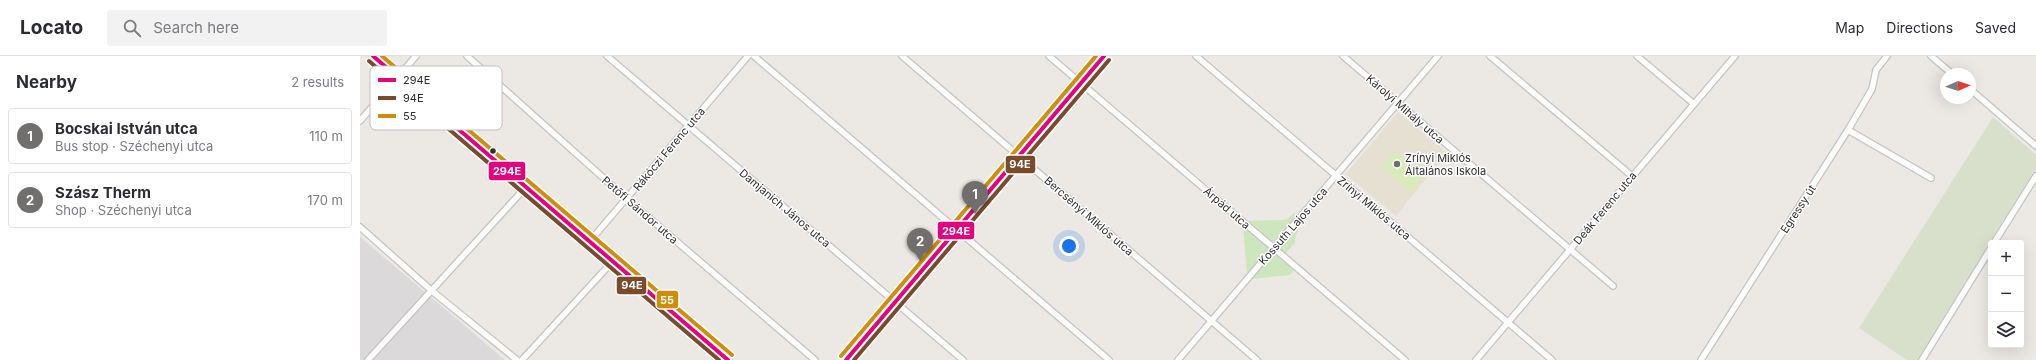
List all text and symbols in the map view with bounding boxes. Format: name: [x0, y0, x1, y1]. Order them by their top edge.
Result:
search box: [107, 10, 387, 46]
text: Locato: [20, 16, 83, 39]
icon: search: [121, 17, 143, 39]
text: Search here: [153, 18, 239, 37]
text: Map: [1835, 19, 1864, 36]
text: Directions: [1886, 19, 1953, 36]
text: Saved: [1975, 19, 2016, 36]
legend: [370, 66, 502, 130]
north arrow: [1940, 68, 1976, 104]
street label: Károlyi Mihály utca: [1363, 71, 1447, 147]
text: Nearby: [16, 72, 77, 92]
text: 294E: [403, 73, 430, 87]
text: 2 results: [291, 74, 344, 90]
text: 94E: [403, 91, 424, 105]
street label: Rákóczi Ferenc utca: [630, 104, 708, 194]
text: 55: [403, 109, 417, 123]
text: Bocskai István utca: [55, 119, 198, 138]
text: 1: [27, 128, 33, 144]
text: 110 m: [309, 128, 343, 144]
text: Bus stop · Széchenyi utca: [55, 138, 213, 154]
unlabelled marker: [488, 146, 498, 156]
place label: Zrínyi Miklós Általános Iskola: [1405, 151, 1486, 178]
line badge: 94E: [1005, 155, 1036, 174]
text: 94E: [1009, 157, 1031, 171]
marker: Zrínyi Miklós Általános Iskola: [1392, 159, 1402, 169]
line badge: 294E: [488, 161, 526, 181]
text: 294E: [493, 164, 521, 178]
street label: Damjanich János utca: [737, 166, 833, 250]
street label: Deák Ferenc utca: [1570, 169, 1640, 247]
street label: Petőfi Sándor utca: [599, 173, 681, 247]
street label: Bercsényi Miklós utca: [1041, 173, 1137, 259]
street label: Zrínyi Miklós utca: [1334, 173, 1414, 243]
pin: 1: [962, 181, 988, 214]
street label: Egressy út: [1777, 182, 1819, 236]
text: Szász Therm: [55, 183, 151, 202]
street label: Árpád utca: [1201, 184, 1253, 232]
street label: Kossuth Lajos utca: [1256, 184, 1330, 268]
text: 2: [26, 192, 34, 208]
text: 170 m: [307, 192, 343, 208]
text: Shop · Széchenyi utca: [55, 202, 192, 218]
line badge: 294E: [937, 221, 975, 240]
text: 294E: [942, 224, 970, 238]
pin: 2: [907, 228, 933, 261]
your location: [1059, 236, 1079, 256]
map controls: [1988, 240, 2024, 348]
button: +: [1988, 240, 2024, 276]
line badge: 94E: [616, 276, 647, 295]
button: −: [1988, 276, 2024, 312]
text: 94E: [621, 278, 643, 292]
line badge: 55: [656, 290, 679, 309]
text: 55: [660, 293, 674, 307]
button: layers: [1988, 312, 2024, 348]

